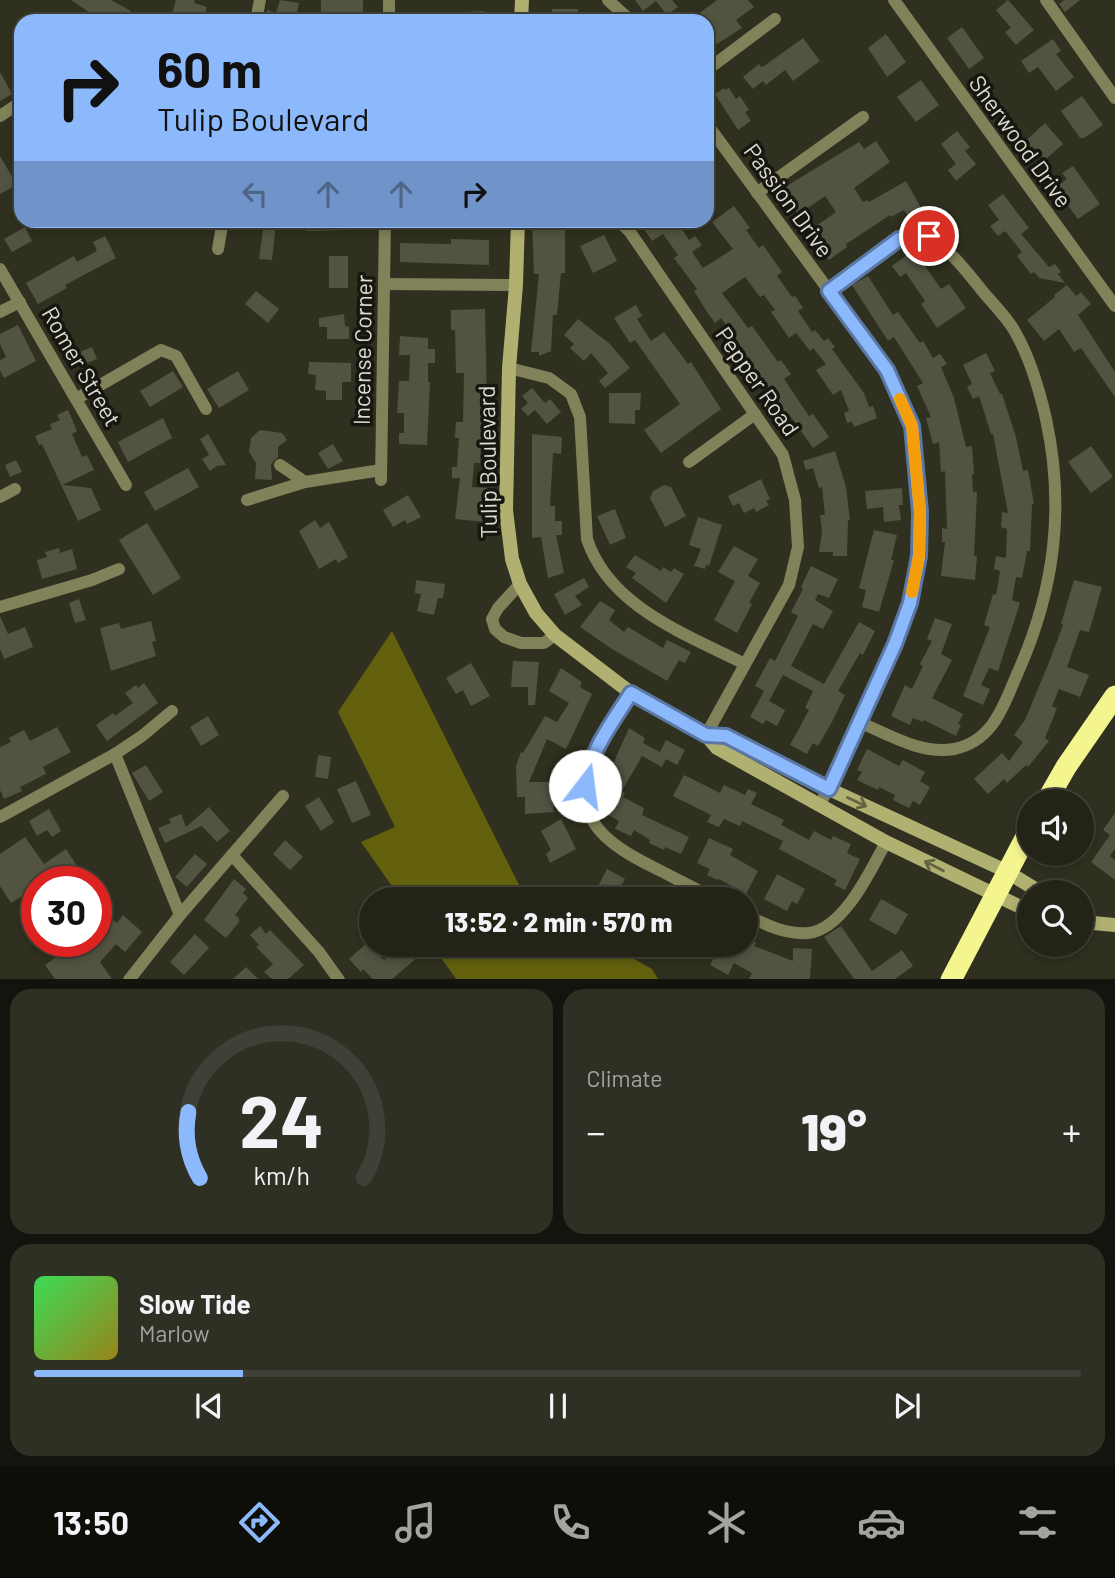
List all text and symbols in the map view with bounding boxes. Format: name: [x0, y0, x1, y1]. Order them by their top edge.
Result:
text: 60 m: [157, 39, 262, 98]
icon: right: [42, 42, 133, 133]
street label: Sherwood Drive: [964, 69, 1078, 213]
text: Tulip Boulevard: [157, 99, 369, 137]
street label: Passion Drive: [738, 138, 840, 262]
icon: left: [236, 175, 274, 213]
icon: ahead: [309, 175, 347, 213]
icon: ahead: [382, 175, 420, 213]
icon: right: [455, 175, 493, 213]
pin: [899, 206, 959, 266]
icon: arrive: [910, 217, 948, 255]
street label: Incense Corner: [347, 274, 377, 425]
street label: Romer Street: [37, 301, 127, 431]
street label: Pepper Road: [710, 321, 806, 441]
street label: Tulip Boulevard: [472, 385, 502, 539]
position arrow: [548, 749, 622, 823]
map controls: [1017, 789, 1094, 957]
button: sound: [1017, 789, 1094, 866]
one-way arrow: [846, 795, 867, 809]
one-way arrow: [924, 858, 945, 872]
speed limit sign: 30: [21, 866, 112, 957]
button: search: [1017, 880, 1094, 957]
text: 13:52 · 2 min · 570 m: [445, 906, 672, 937]
text: Climate: [587, 1064, 663, 1092]
text: 24: [239, 1075, 324, 1163]
text: 19°: [801, 1099, 867, 1161]
text: −: [587, 1108, 606, 1154]
text: +: [1062, 1108, 1081, 1154]
text: km/h: [253, 1159, 310, 1189]
text: Slow Tide: [139, 1288, 251, 1319]
text: Marlow: [139, 1319, 210, 1347]
icon: previous: [190, 1387, 228, 1425]
icon: pause: [539, 1387, 577, 1425]
icon: next: [888, 1387, 926, 1425]
icon: directions: [235, 1498, 284, 1547]
icon: music: [391, 1498, 440, 1547]
icon: phone: [546, 1498, 595, 1547]
icon: climate: [702, 1498, 751, 1547]
icon: car: [857, 1498, 906, 1547]
icon: filters: [1013, 1498, 1062, 1547]
text: 13:50: [53, 1503, 129, 1541]

